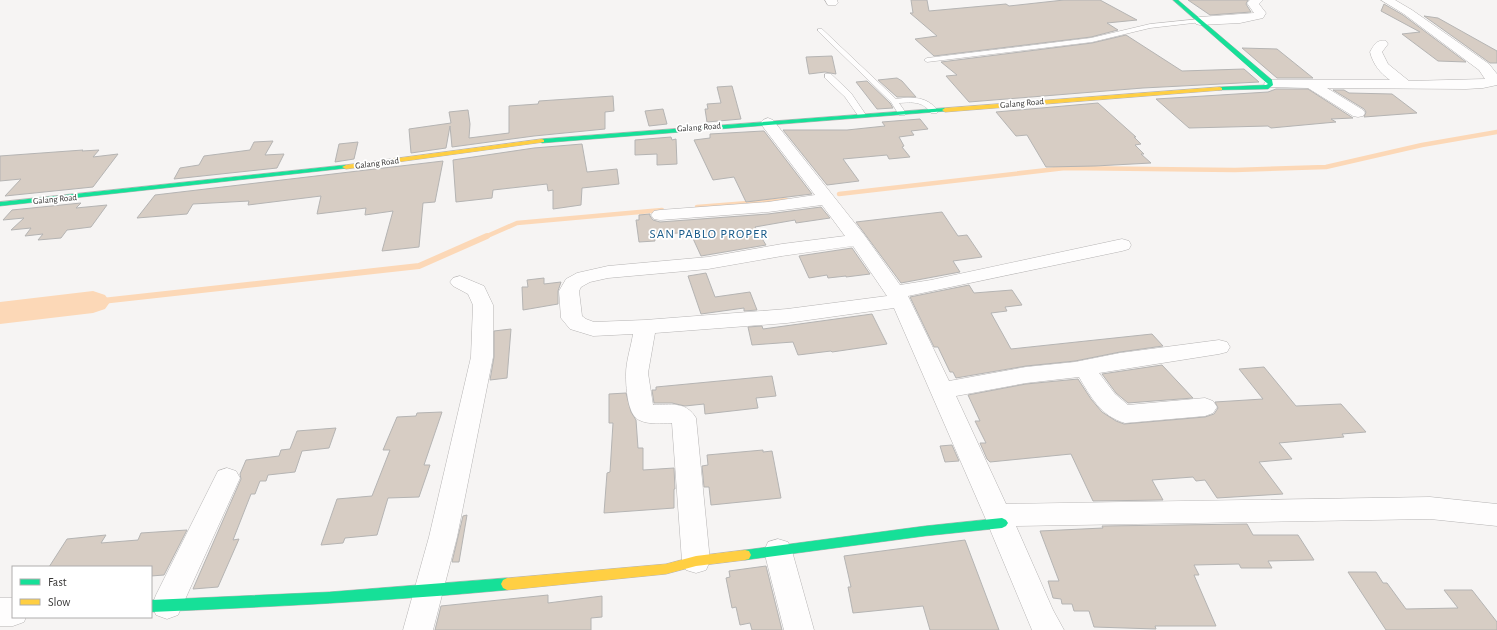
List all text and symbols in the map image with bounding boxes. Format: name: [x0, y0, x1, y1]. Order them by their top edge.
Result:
street label: Galang Road: [1000, 97, 1045, 110]
street label: Galang Road: [677, 121, 722, 134]
street label: Galang Road: [355, 156, 400, 171]
street label: Galang Road: [33, 193, 78, 206]
district label: SAN PABLO PROPER: [650, 228, 768, 241]
legend: [12, 566, 152, 618]
text: Fast: [48, 576, 67, 588]
text: Slow: [48, 596, 70, 608]

